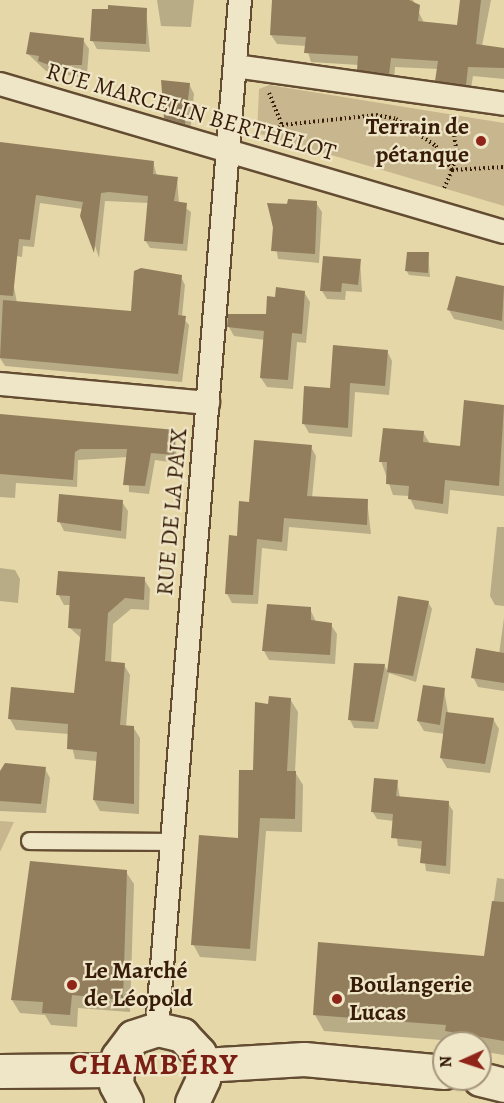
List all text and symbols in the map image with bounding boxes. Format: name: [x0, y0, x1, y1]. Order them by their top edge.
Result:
street label: RUE MARCELIN BERTHELOT: [43, 57, 339, 167]
place label: Terrain de pétanque: [366, 113, 469, 169]
marker: Terrain de pétanque: [474, 134, 488, 148]
street label: RUE DE LA PAIX: [150, 427, 194, 597]
place label: Le Marché de Léopold: [84, 957, 193, 1013]
place label: Boulangerie Lucas: [349, 971, 472, 1027]
marker: Le Marché de Léopold: [65, 978, 79, 992]
marker: Boulangerie Lucas: [330, 992, 344, 1006]
north arrow: [432, 1031, 492, 1091]
district label: CHAMBÉRY: [69, 1046, 239, 1082]
text: N: [435, 1055, 457, 1068]

